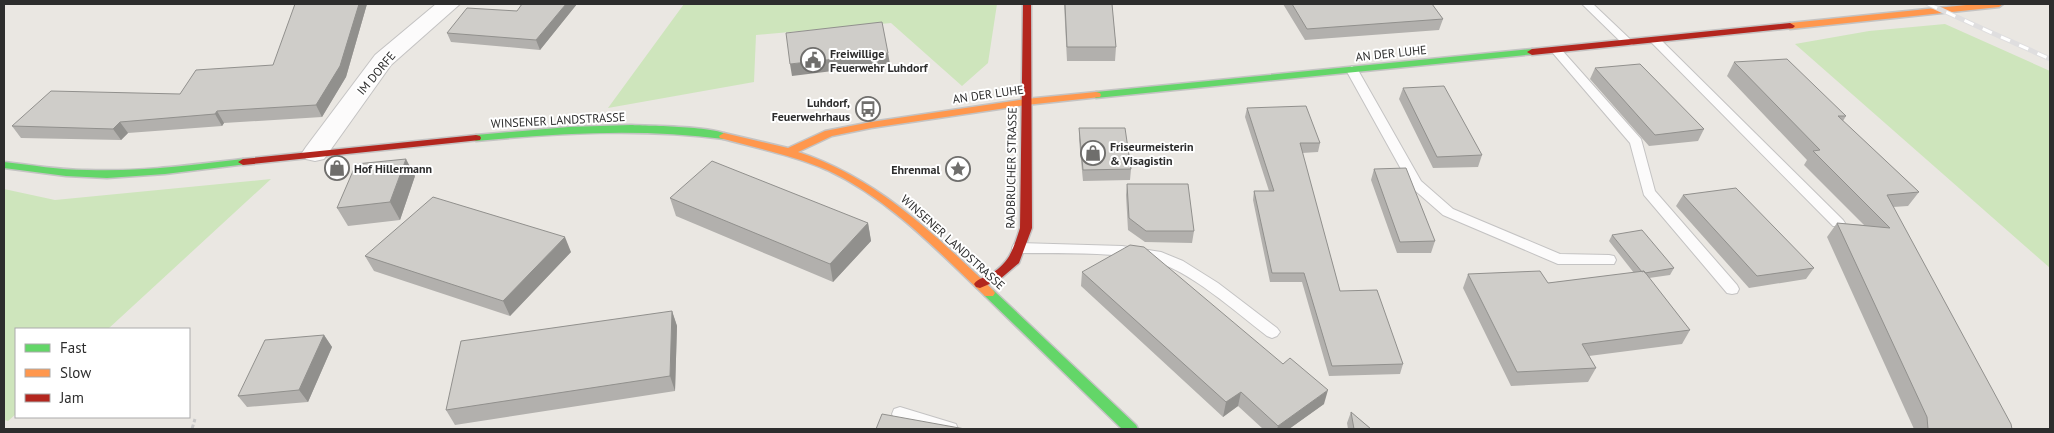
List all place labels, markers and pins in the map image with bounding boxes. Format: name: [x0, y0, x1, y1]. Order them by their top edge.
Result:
place label: Freiwillige Feuerwehr Luhdorf: [830, 46, 929, 75]
public building icon: Freiwillige Feuerwehr Luhdorf: [800, 47, 826, 73]
place label: Luhdorf, Feuerwehrhaus: [772, 95, 850, 124]
bus stop icon: Luhdorf, Feuerwehrhaus: [855, 96, 881, 122]
place label: Friseurmeisterin & Visagistin: [1110, 139, 1194, 168]
shop icon: Friseurmeisterin & Visagistin: [1080, 140, 1106, 166]
shop icon: Hof Hillermann: [324, 155, 350, 181]
place icon: Ehrenmal: [945, 156, 971, 182]
place label: Hof Hillermann: [354, 161, 432, 176]
place label: Ehrenmal: [891, 162, 940, 177]

